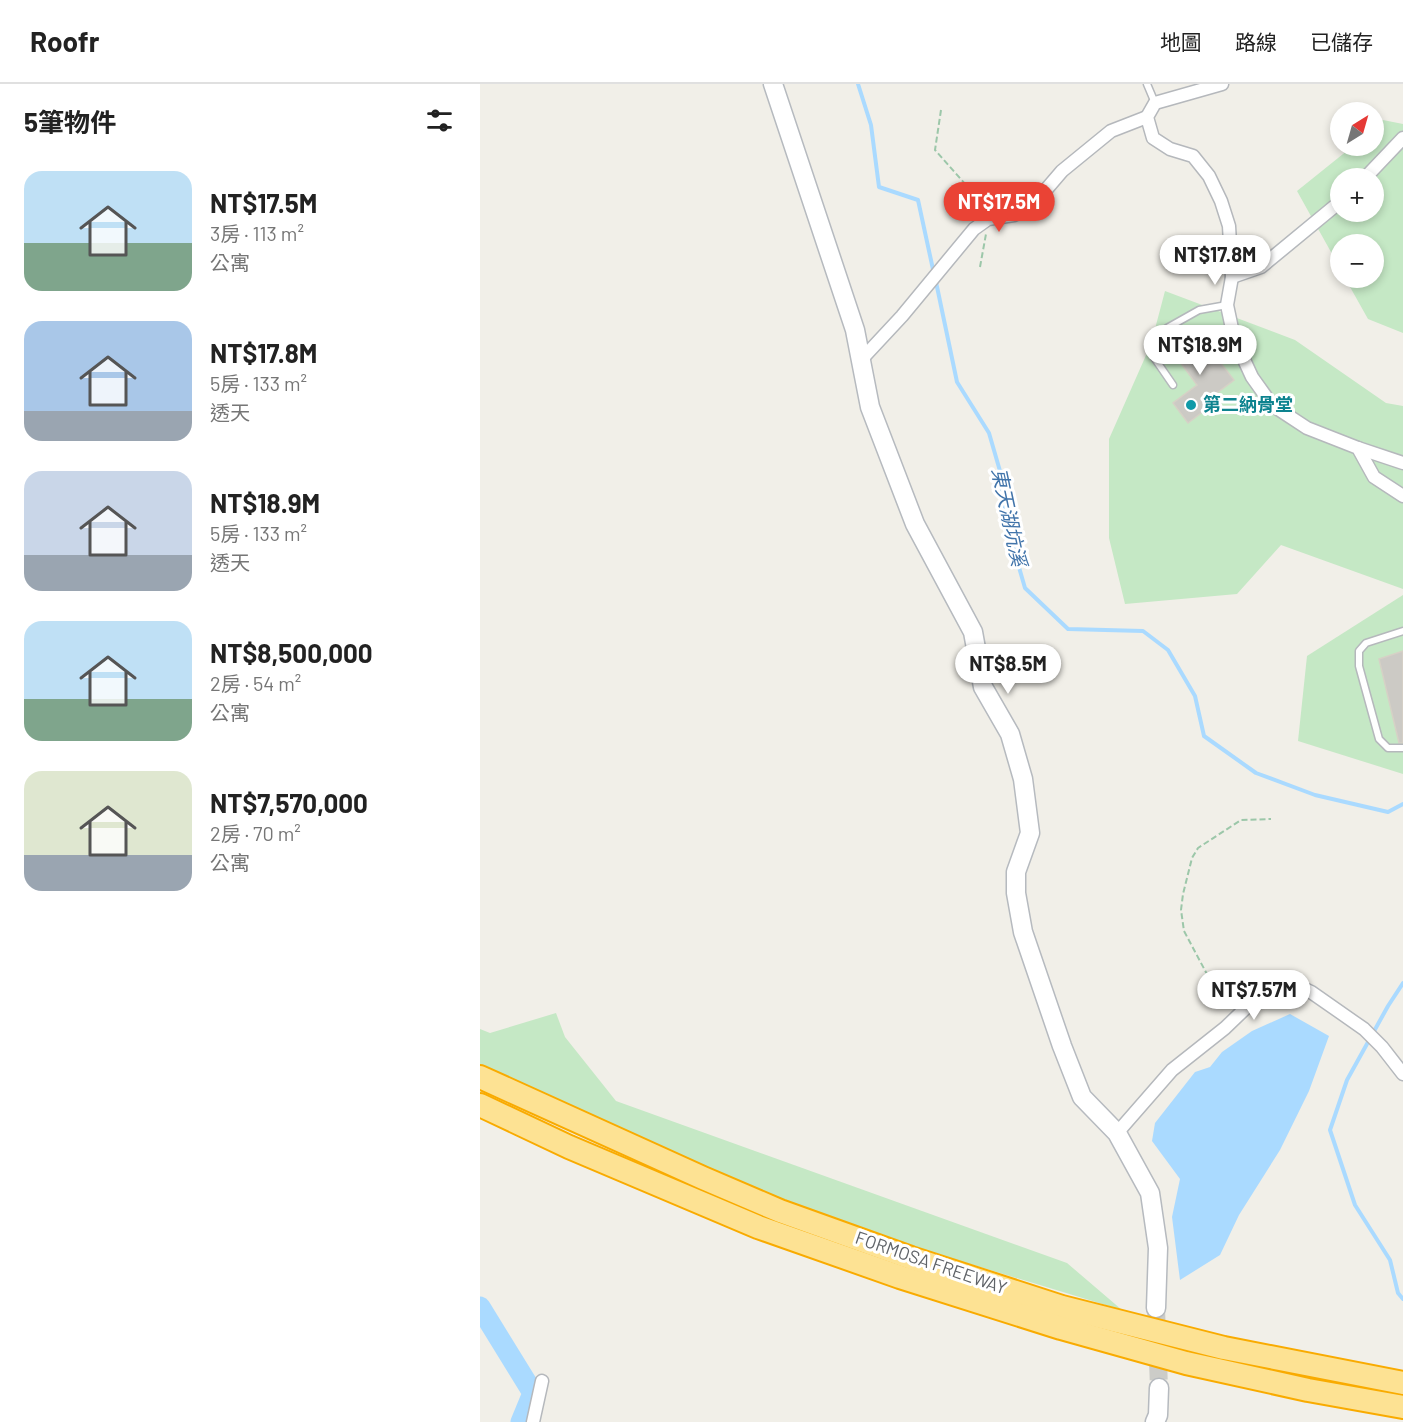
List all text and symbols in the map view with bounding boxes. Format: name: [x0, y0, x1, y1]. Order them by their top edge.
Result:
text: Roofr: [30, 24, 99, 58]
text: 地圖: [1160, 29, 1202, 54]
text: 路線: [1235, 29, 1277, 54]
text: 已儲存: [1310, 29, 1373, 54]
north arrow: [1330, 102, 1384, 156]
map controls: [1330, 102, 1384, 288]
icon: filters: [423, 104, 456, 137]
text: 5筆物件: [24, 106, 116, 137]
button: +: [1330, 168, 1384, 222]
pin: NT$17.5M: [937, 182, 1061, 233]
text: NT$17.5M: [210, 187, 317, 218]
text: NT$17.5M: [958, 189, 1040, 213]
icon: home: [72, 195, 144, 267]
text: 3房 · 113 m²: [210, 221, 304, 245]
button: −: [1330, 234, 1384, 288]
pin: NT$17.8M: [1153, 235, 1277, 286]
text: NT$17.8M: [1174, 242, 1256, 266]
text: 公寓: [210, 250, 250, 274]
pin: NT$18.9M: [1138, 325, 1262, 376]
text: NT$18.9M: [1158, 332, 1242, 356]
text: NT$17.8M: [210, 337, 317, 368]
icon: home: [72, 345, 144, 417]
text: 5房 · 133 m²: [210, 371, 307, 395]
place label: 第二納骨堂: [1203, 393, 1293, 415]
marker: 第二納骨堂: [1184, 398, 1198, 412]
text: 透天: [210, 400, 250, 424]
water label: 東天湖坑溪: [988, 465, 1033, 571]
text: NT$18.9M: [210, 487, 320, 518]
icon: home: [72, 495, 144, 567]
text: 5房 · 133 m²: [210, 521, 307, 545]
text: 透天: [210, 550, 250, 574]
text: NT$8,500,000: [210, 637, 373, 668]
pin: NT$8.5M: [953, 644, 1063, 695]
icon: home: [72, 645, 144, 717]
text: NT$8.5M: [969, 651, 1047, 675]
text: 2房 · 54 m²: [210, 671, 301, 695]
text: 公寓: [210, 700, 250, 724]
text: NT$7,570,000: [210, 787, 368, 818]
icon: home: [72, 795, 144, 867]
text: 2房 · 70 m²: [210, 821, 301, 845]
text: 公寓: [210, 850, 250, 874]
pin: NT$7.57M: [1192, 970, 1316, 1021]
text: NT$7.57M: [1211, 977, 1297, 1001]
street label: FORMOSA FREEWAY: [853, 1226, 1010, 1298]

